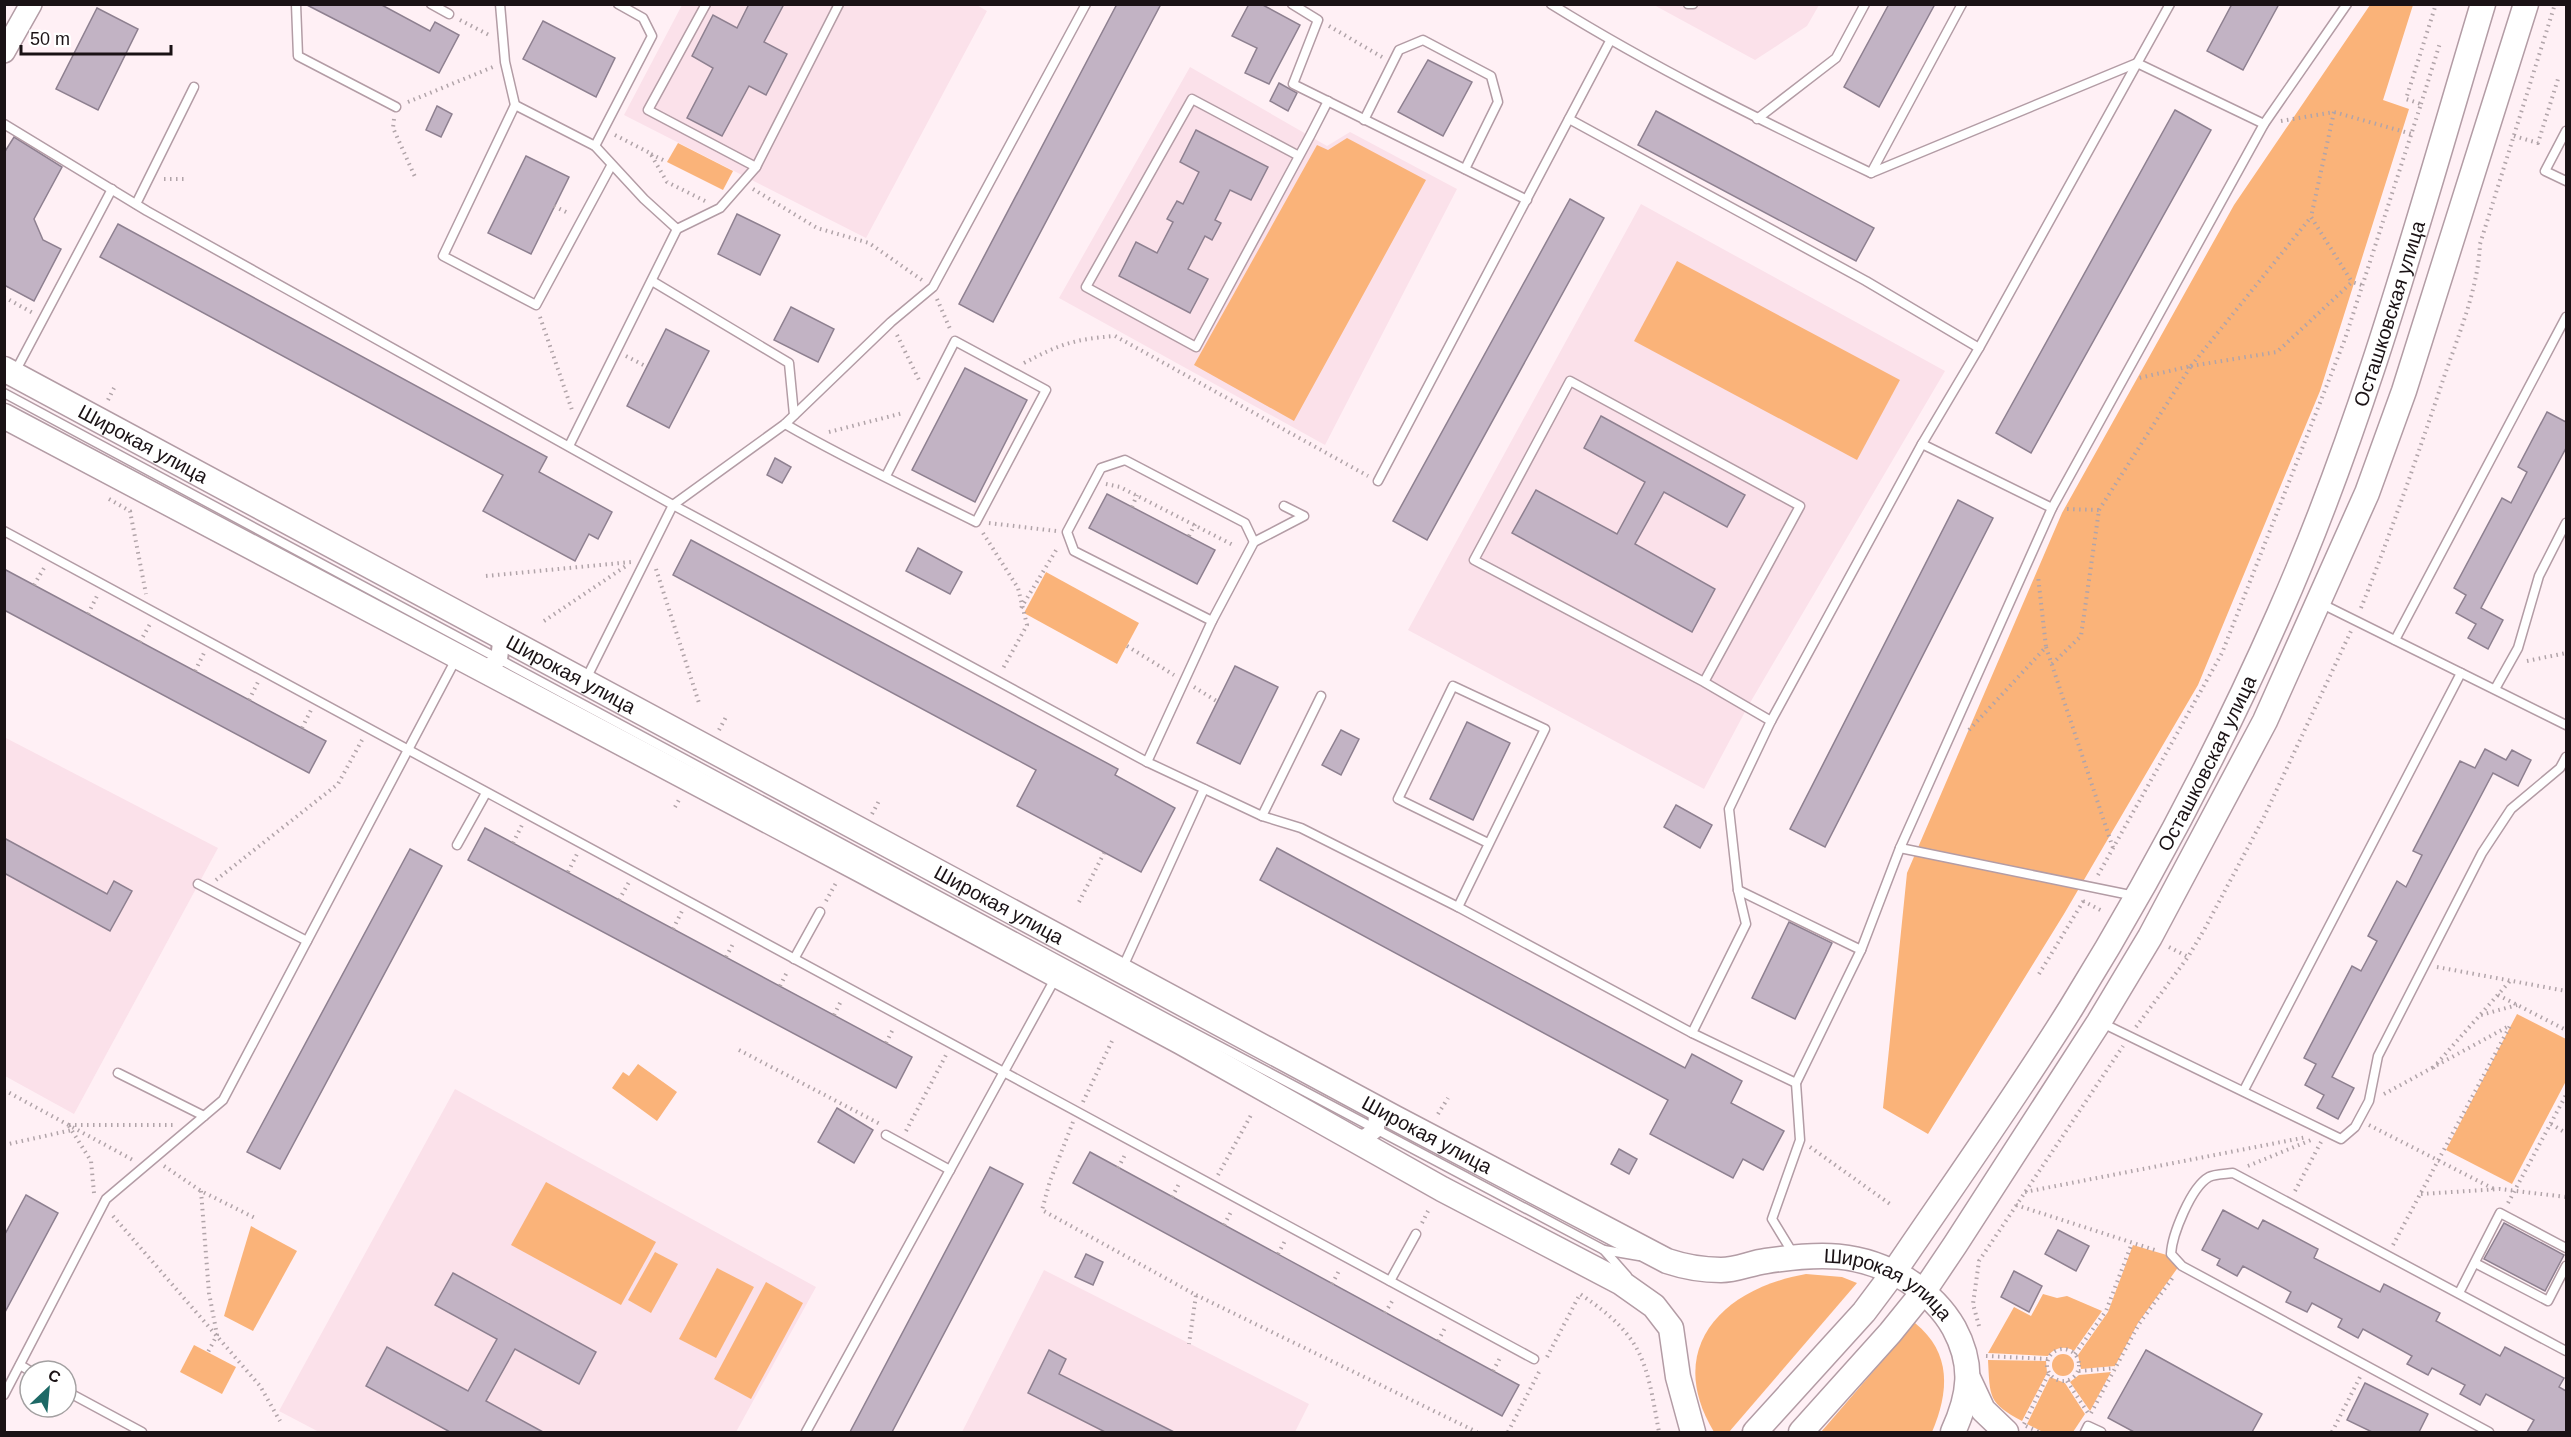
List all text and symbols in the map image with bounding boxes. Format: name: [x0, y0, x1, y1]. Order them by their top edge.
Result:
scale bar: [21, 18, 171, 56]
text: 50 m: [30, 29, 70, 49]
street label: Осташковская улица: [2349, 217, 2429, 410]
street label: Широкая улица: [75, 400, 212, 488]
street label: Широкая улица: [503, 631, 640, 718]
street label: Осташковская улица: [2153, 671, 2261, 855]
street label: Широкая улица: [931, 861, 1068, 949]
street label: Широкая улица: [1358, 1091, 1496, 1178]
street label: Широкая улица: [1823, 1245, 1957, 1325]
north arrow: [18, 1359, 78, 1419]
text: С: [45, 1366, 64, 1386]

